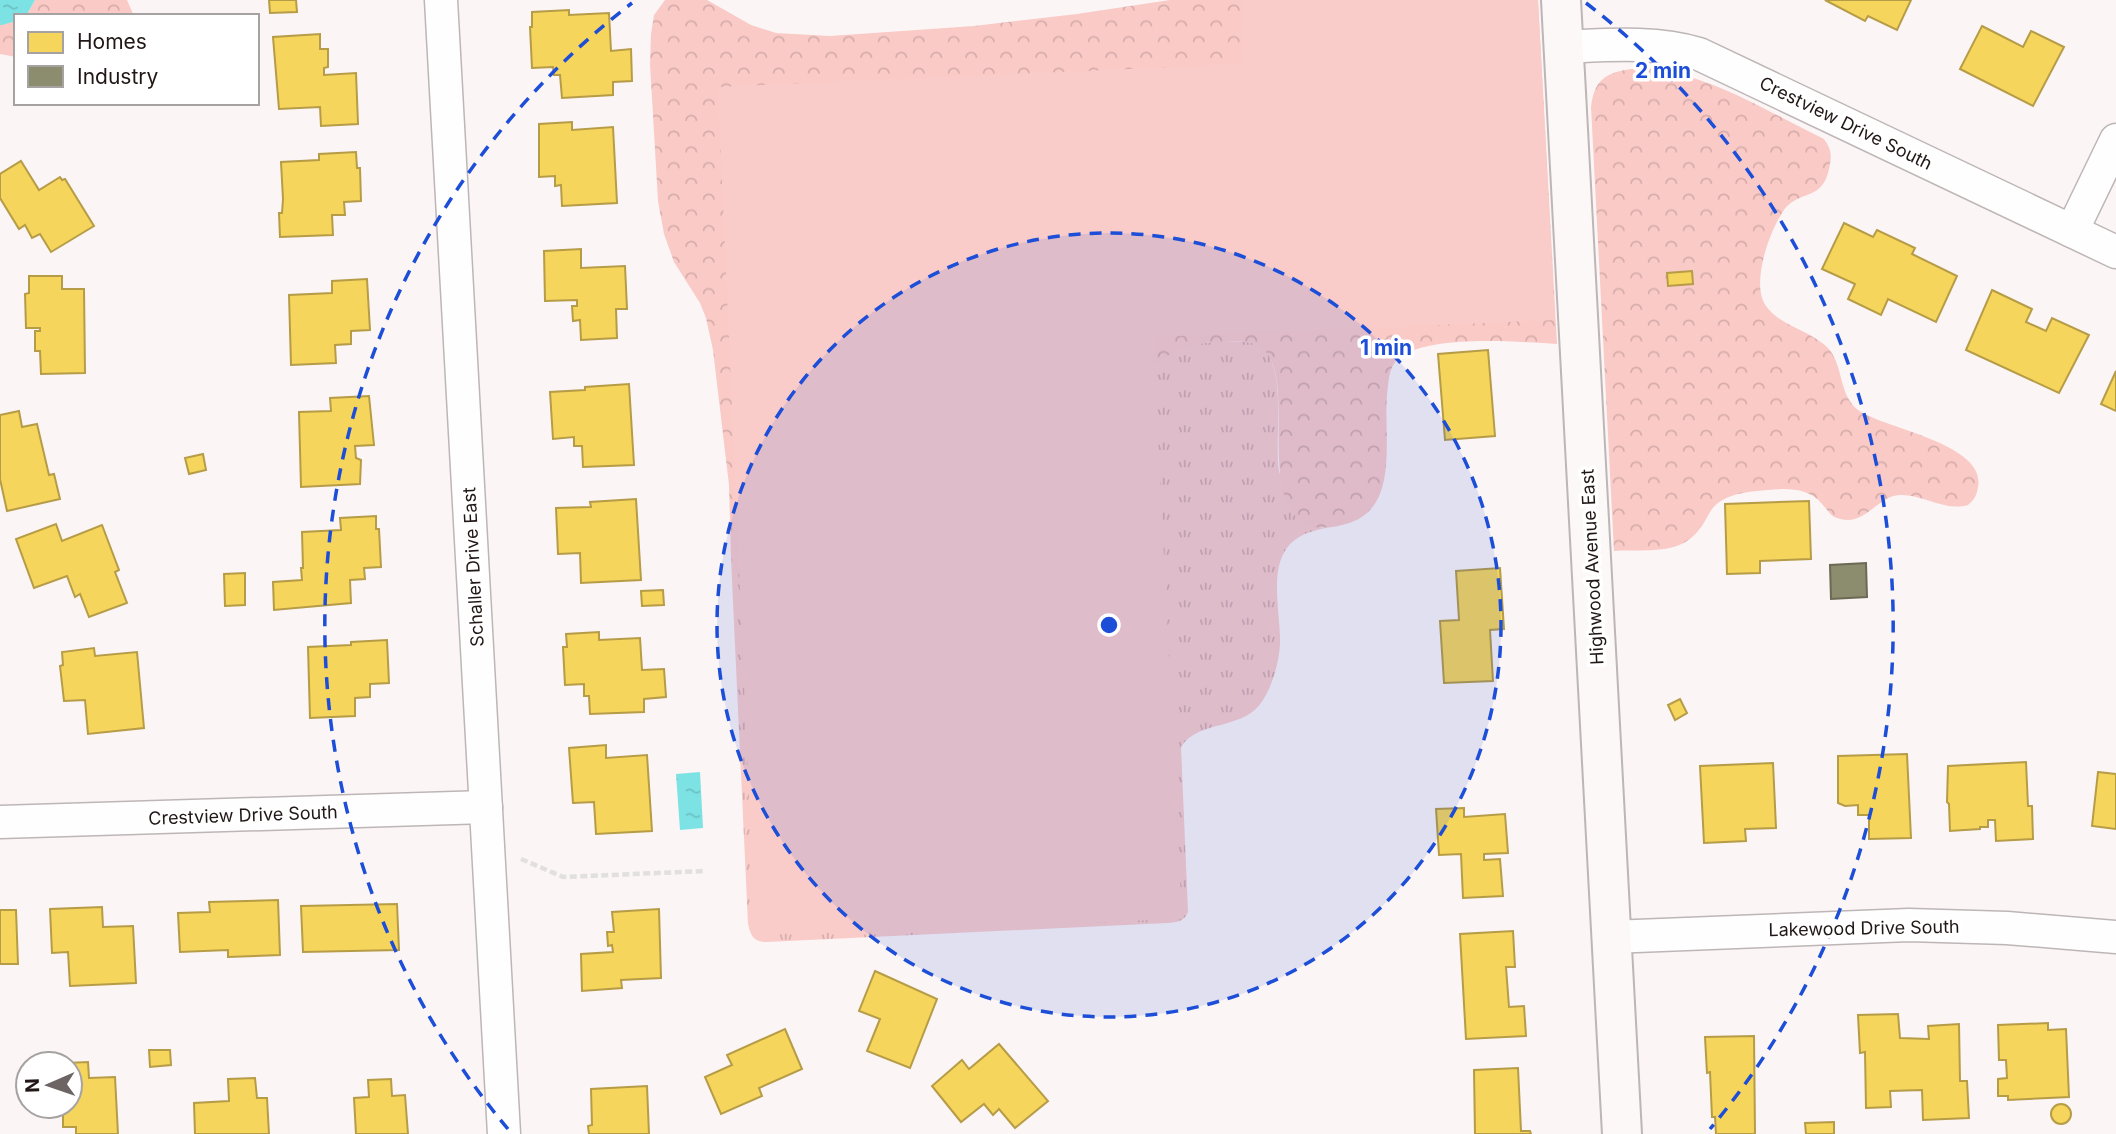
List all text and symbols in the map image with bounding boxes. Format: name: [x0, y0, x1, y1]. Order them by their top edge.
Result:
legend: [14, 14, 259, 105]
text: Homes: [77, 29, 147, 54]
text: 2 min: [1635, 58, 1691, 83]
text: Industry: [77, 64, 159, 89]
street label: Crestview Drive South: [1756, 72, 1936, 174]
text: 1 min: [1360, 335, 1412, 360]
street label: Highwood Avenue East: [1576, 468, 1608, 665]
street label: Schaller Drive East: [458, 487, 488, 647]
centre of rings: [1097, 613, 1121, 637]
street label: Crestview Drive South: [148, 801, 338, 829]
street label: Lakewood Drive South: [1768, 916, 1960, 940]
north arrow: [14, 1050, 84, 1120]
text: N: [21, 1078, 44, 1093]

